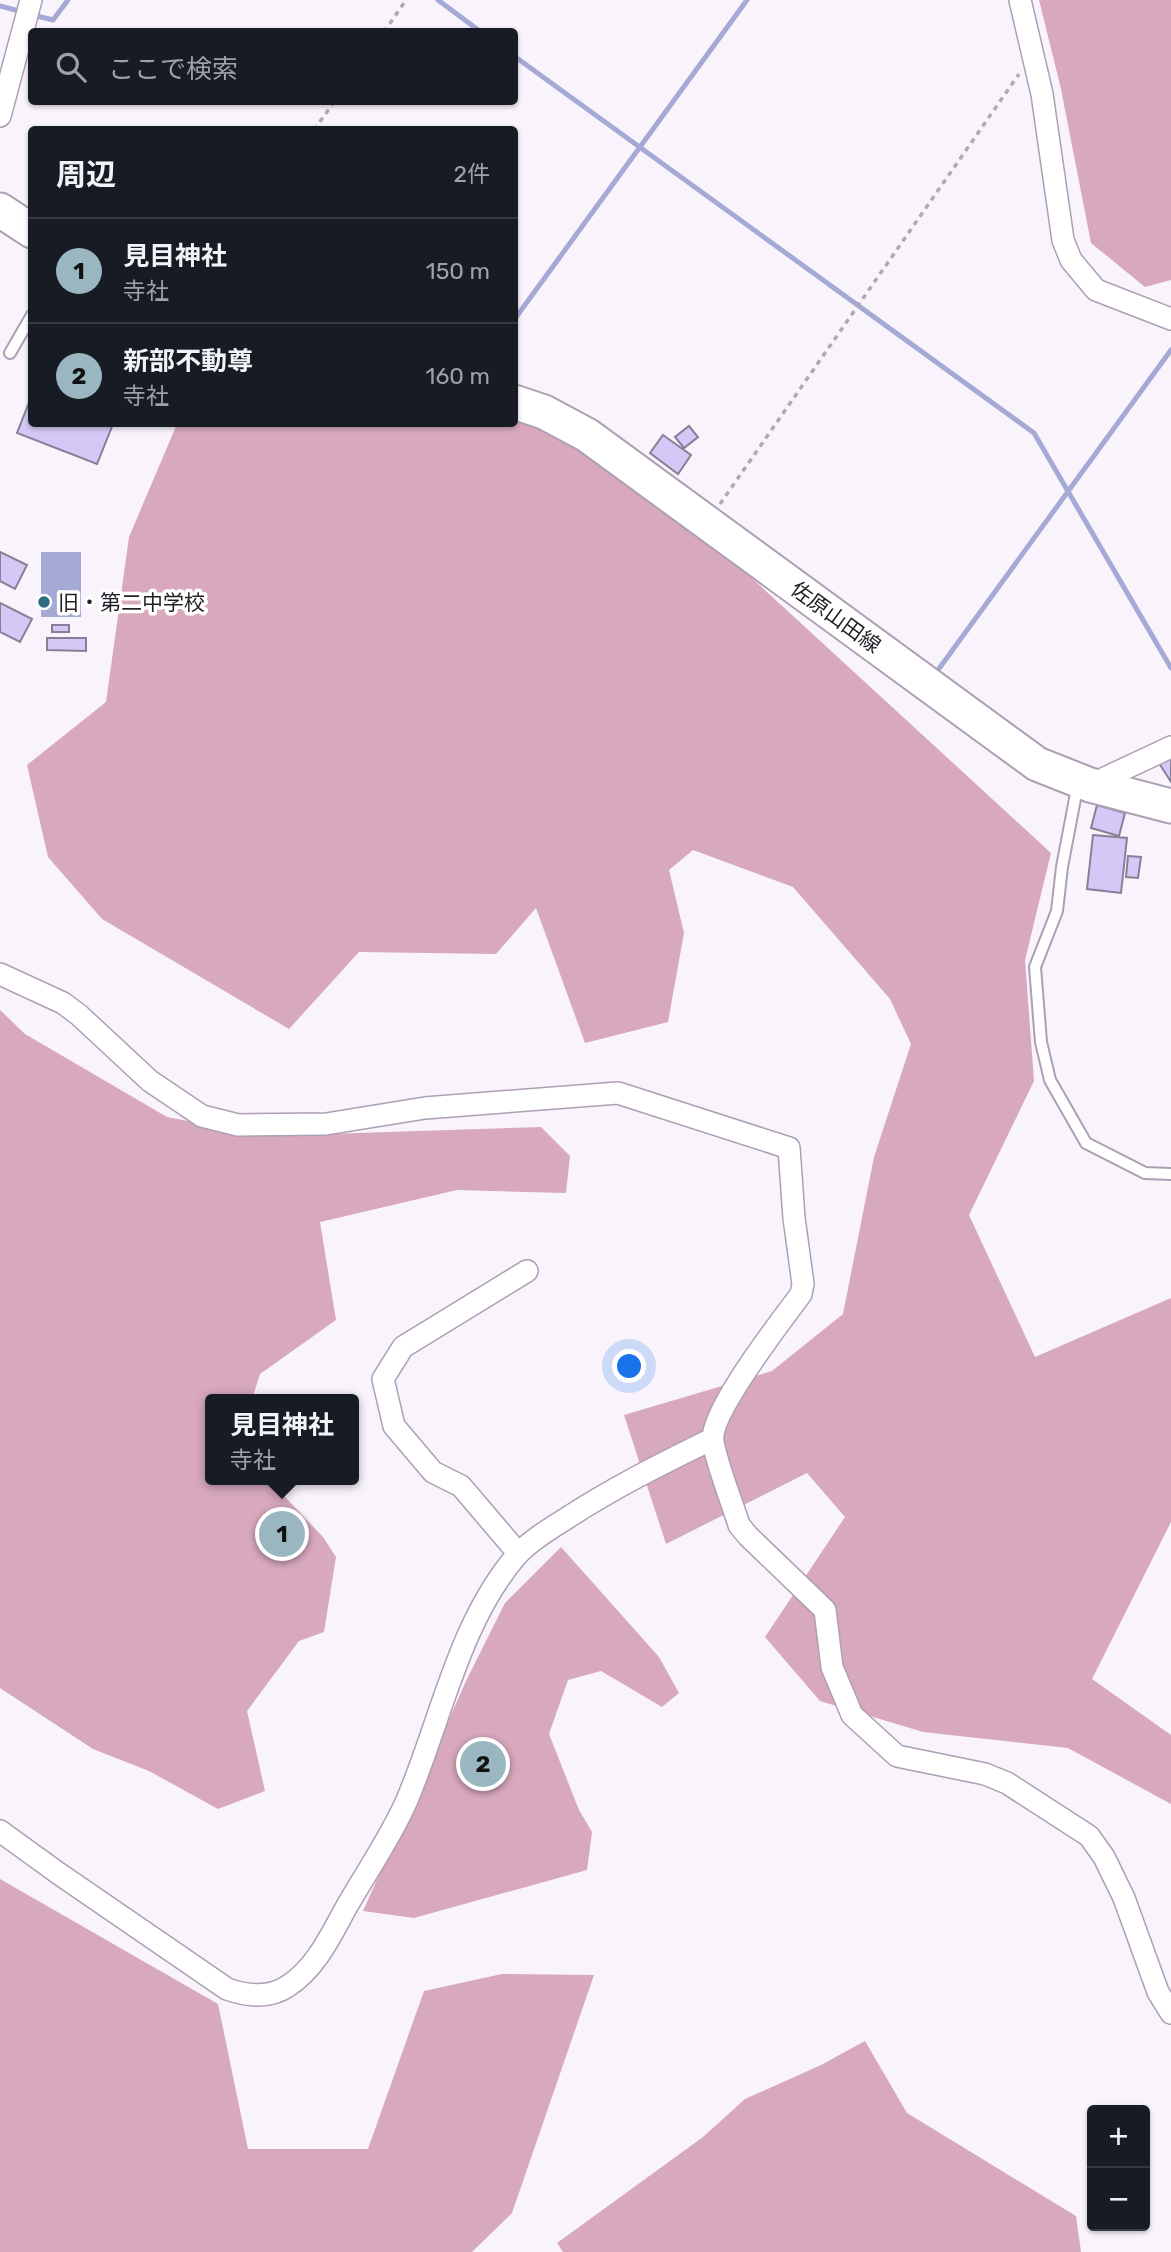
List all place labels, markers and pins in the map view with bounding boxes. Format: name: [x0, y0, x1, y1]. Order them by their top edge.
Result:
place label: 旧・第二中学校: [58, 590, 205, 615]
marker: 旧・第二中学校: [36, 594, 52, 610]
pin: 1: [259, 1508, 305, 1560]
pin: 2: [460, 1738, 506, 1790]

